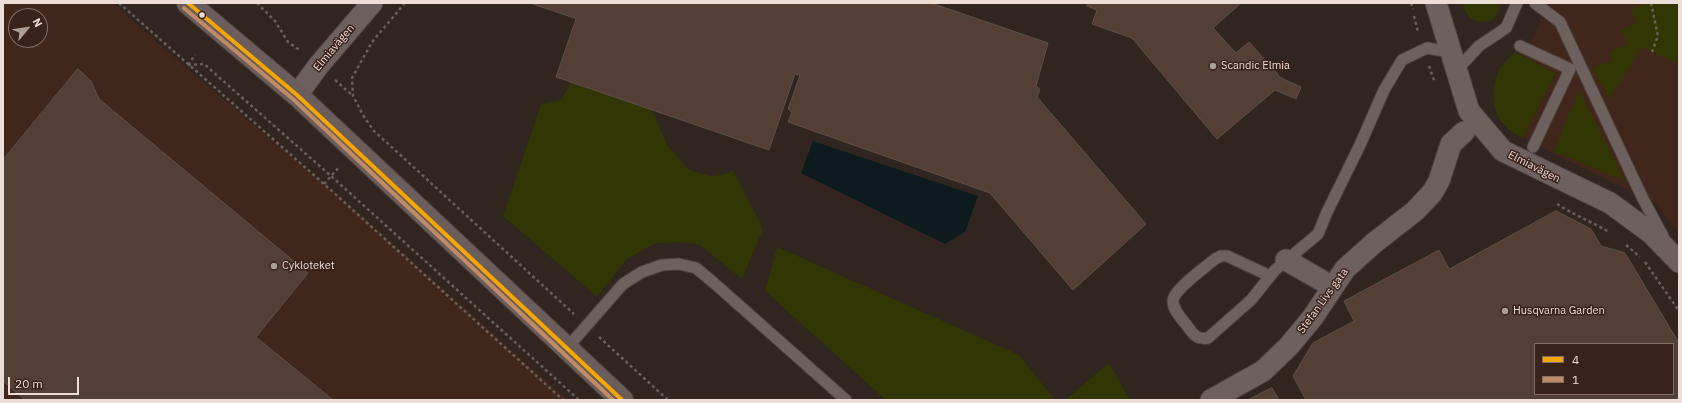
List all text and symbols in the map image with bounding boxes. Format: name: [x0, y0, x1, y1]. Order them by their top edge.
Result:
north arrow: [8, 8, 48, 48]
unlabelled marker: [197, 10, 207, 20]
text: N: [30, 16, 46, 30]
street label: Elmiavägen: [311, 22, 357, 74]
place label: Scandic Elmia: [1221, 59, 1290, 73]
marker: Scandic Elmia: [1208, 61, 1218, 71]
street label: Elmiavägen: [1506, 148, 1562, 186]
place label: Cykloteket: [282, 259, 335, 273]
marker: Cykloteket: [269, 261, 279, 271]
street label: Stefan Livs gata: [1295, 266, 1351, 336]
place label: Husqvarna Garden: [1513, 304, 1605, 318]
marker: Husqvarna Garden: [1500, 306, 1510, 316]
legend: [1534, 343, 1674, 395]
text: 4: [1572, 352, 1579, 367]
scale bar: [10, 369, 81, 395]
text: 1: [1572, 372, 1579, 387]
text: 20 m: [15, 376, 43, 391]

